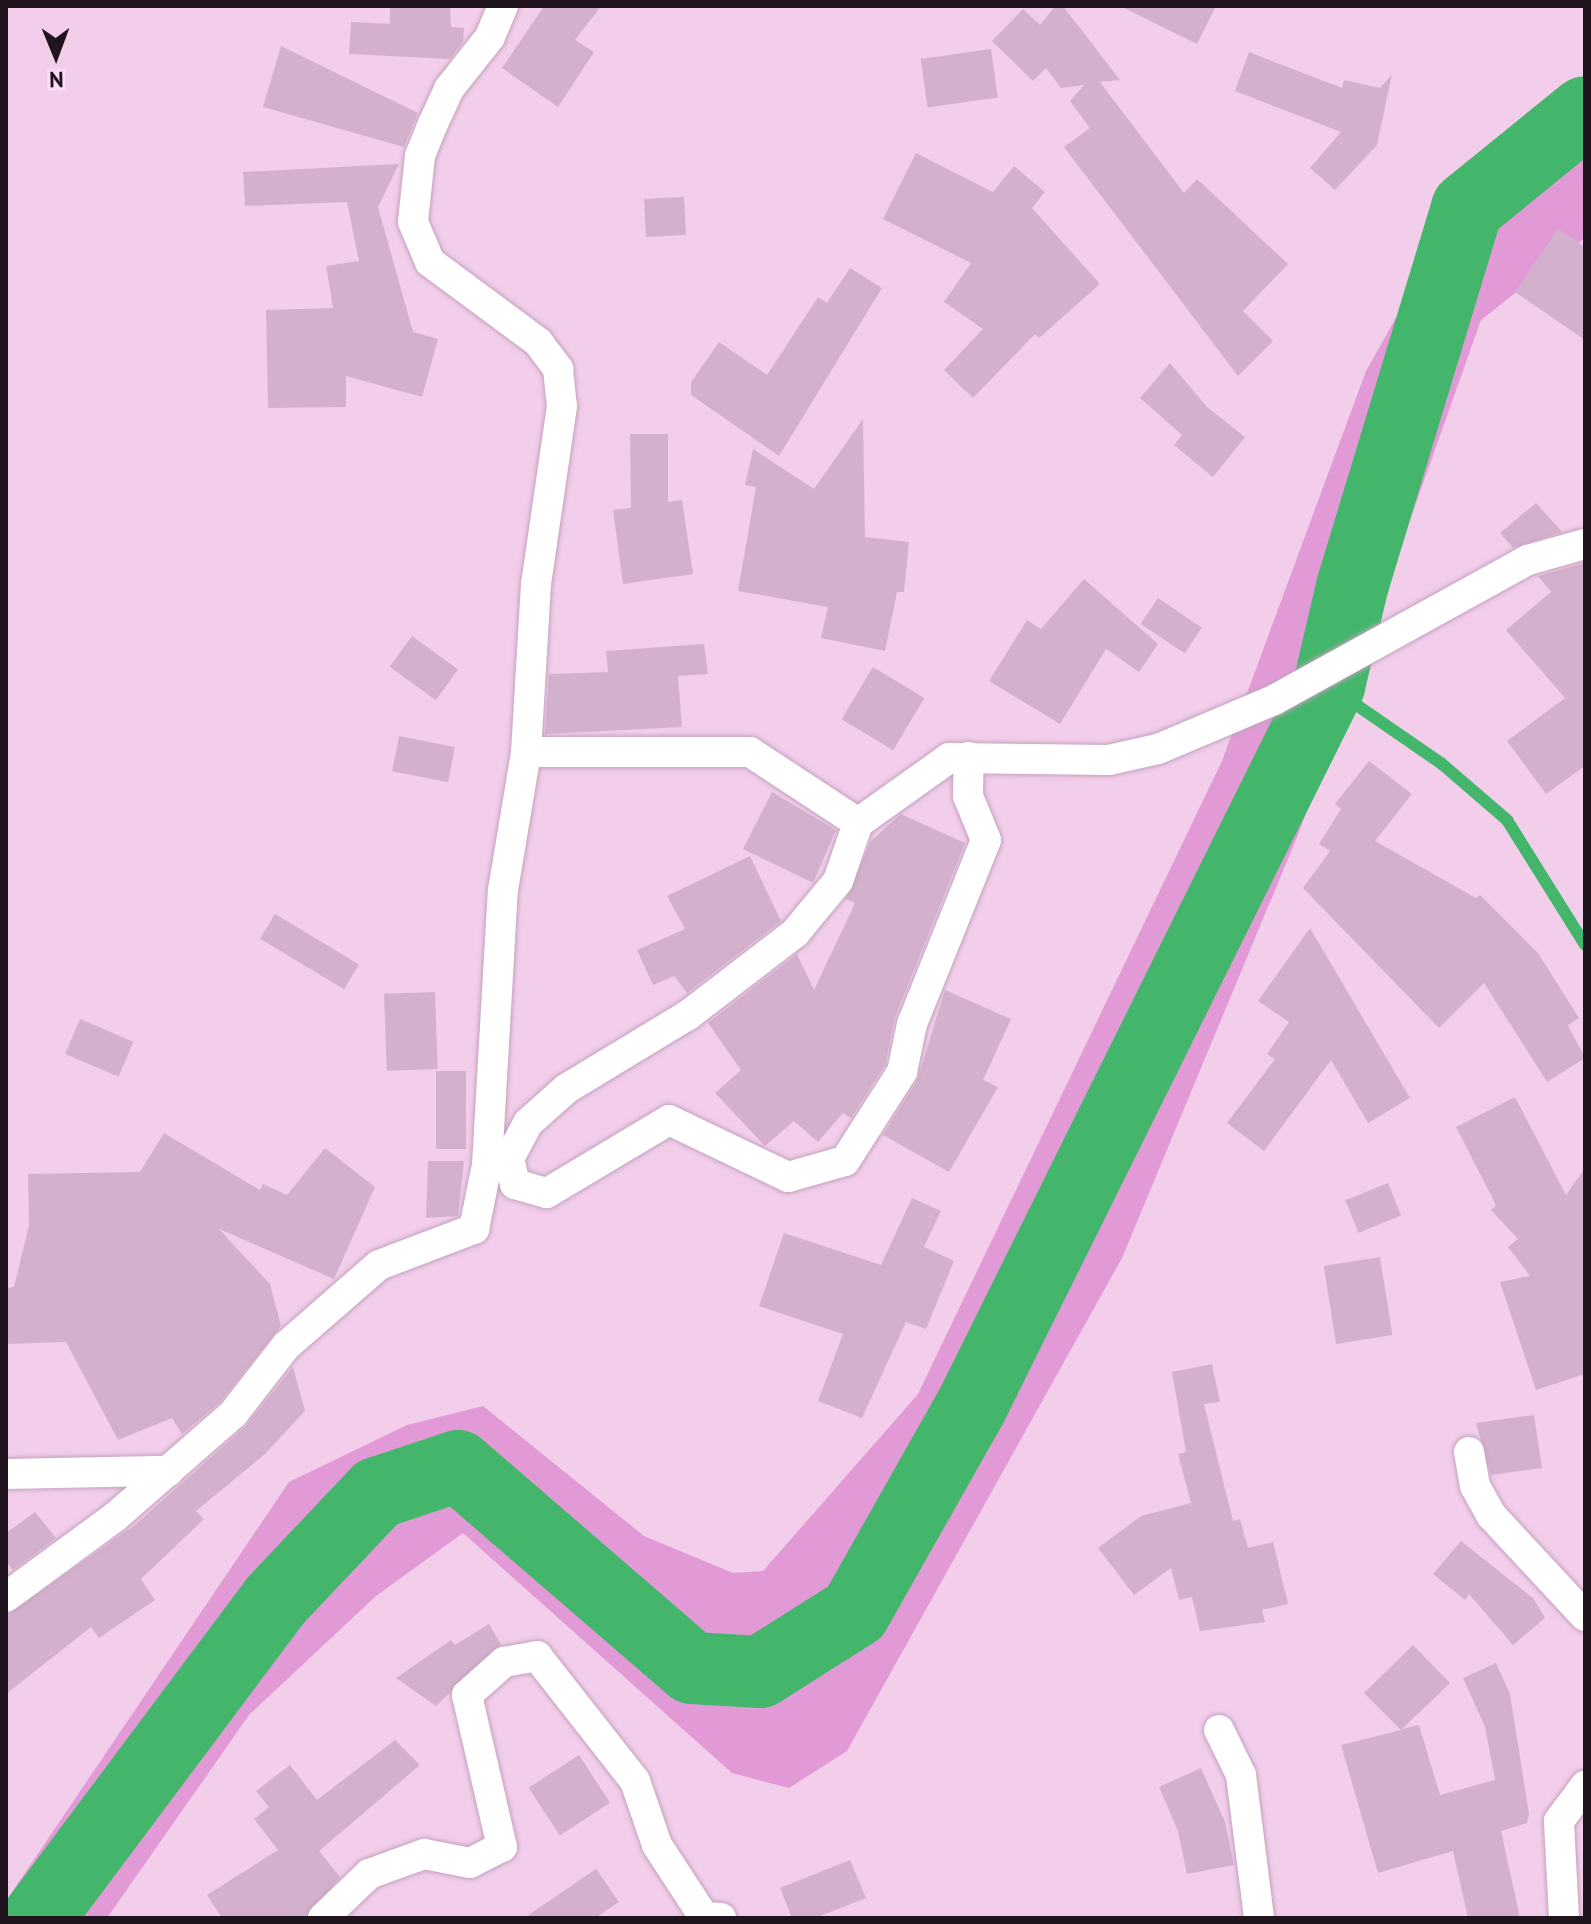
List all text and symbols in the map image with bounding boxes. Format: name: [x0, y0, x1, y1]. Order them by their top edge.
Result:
north arrow: [16, 16, 96, 96]
text: N: [49, 66, 64, 94]

